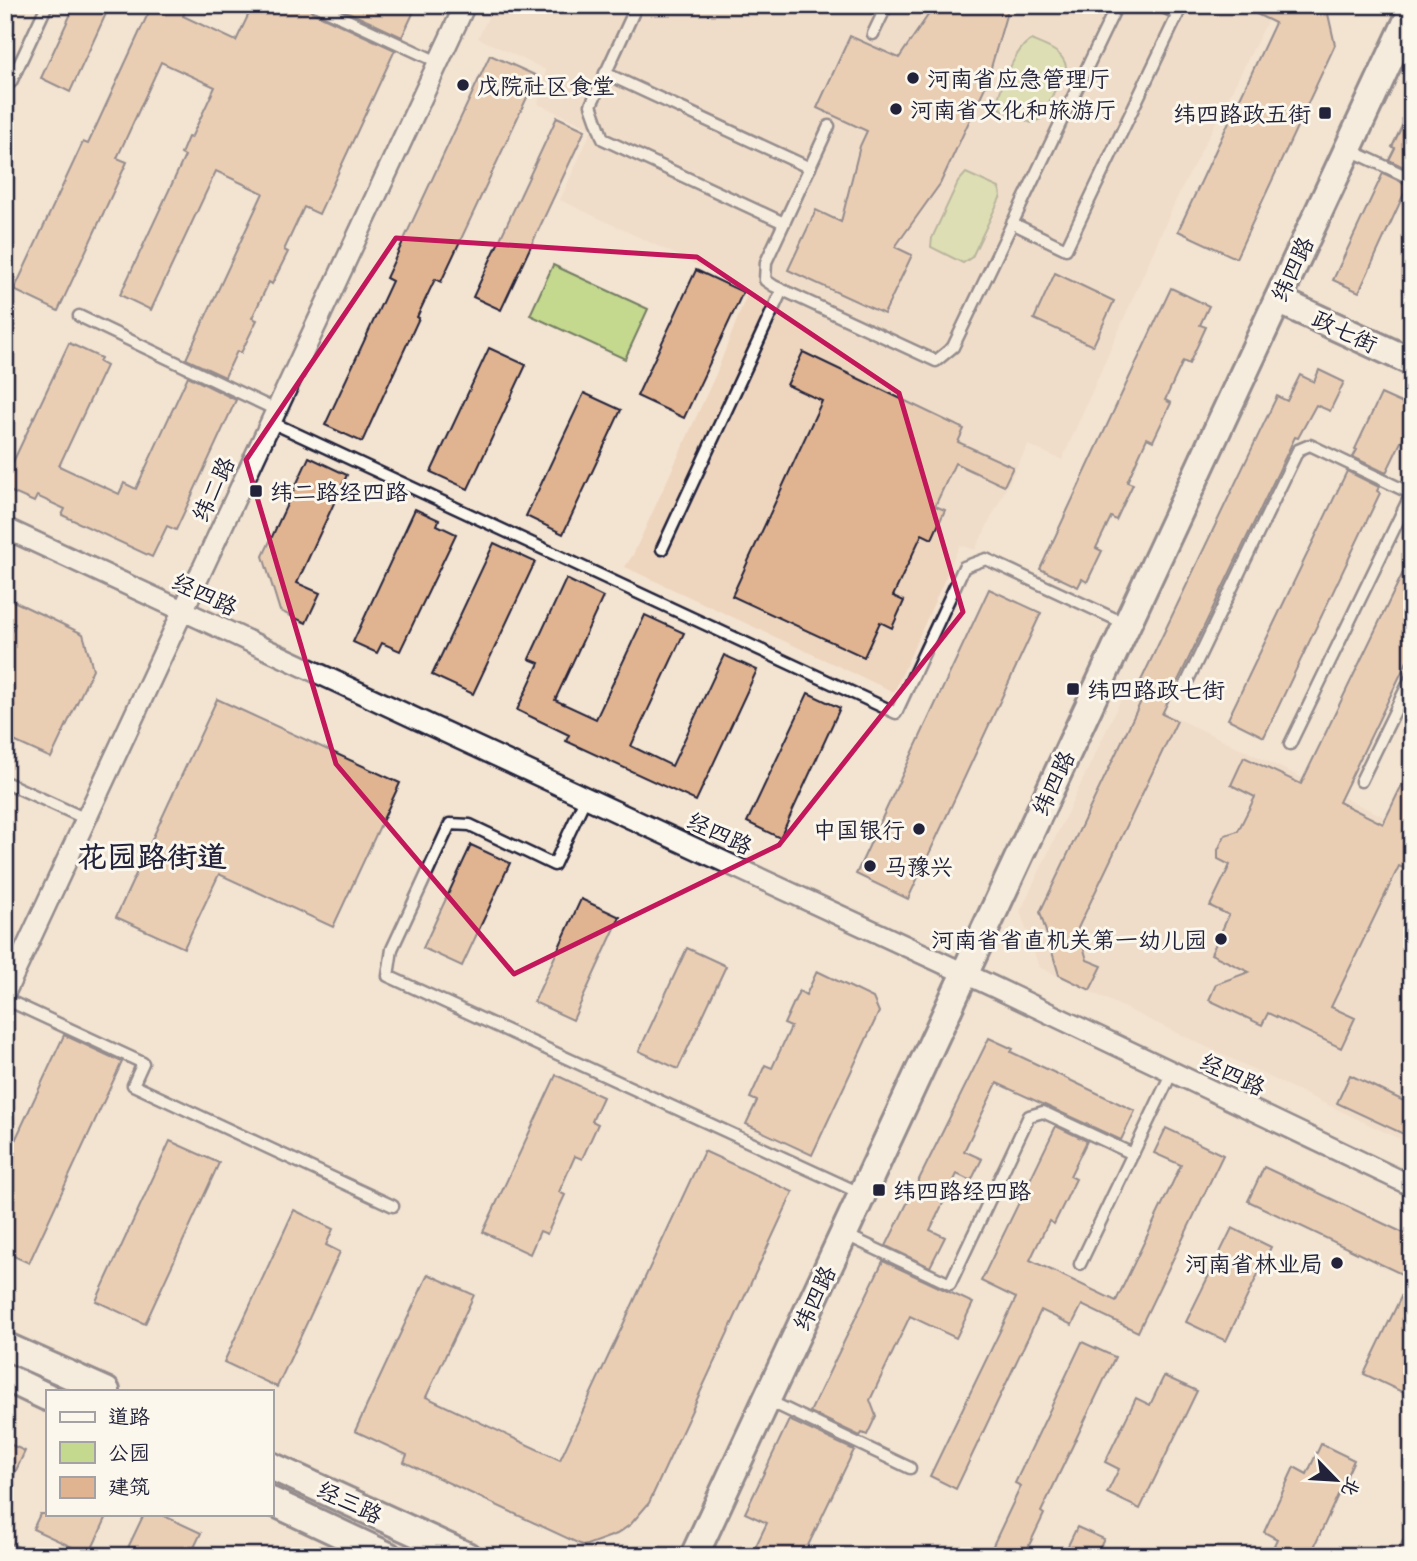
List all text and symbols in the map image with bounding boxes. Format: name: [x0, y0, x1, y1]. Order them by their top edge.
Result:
place label: 河南省应急管理厅: [927, 64, 1111, 93]
marker: 河南省应急管理厅: [905, 70, 921, 86]
place label: 戊院社区食堂: [477, 71, 615, 100]
marker: 戊院社区食堂: [455, 77, 471, 93]
place label: 河南省文化和旅游厅: [910, 95, 1117, 124]
place label: 纬四路政五街: [1173, 99, 1311, 128]
marker: 河南省文化和旅游厅: [888, 101, 904, 117]
marker: 纬四路政五街: [1317, 105, 1333, 121]
street label: 纬四路: [1264, 232, 1320, 306]
street label: 政七街: [1308, 303, 1382, 359]
street label: 纬二路: [185, 452, 241, 526]
place label: 纬二路经四路: [270, 477, 408, 506]
marker: 纬二路经四路: [248, 483, 264, 499]
street label: 经四路: [168, 566, 242, 622]
place label: 纬四路政七街: [1087, 675, 1225, 704]
marker: 纬四路政七街: [1065, 681, 1081, 697]
street label: 纬四路: [1025, 746, 1081, 820]
street label: 经四路: [683, 805, 757, 861]
place label: 中国银行: [813, 815, 905, 844]
marker: 中国银行: [911, 821, 927, 837]
district label: 花园路街道: [77, 837, 227, 875]
place label: 马豫兴: [884, 852, 953, 881]
marker: 马豫兴: [862, 858, 878, 874]
place label: 河南省省直机关第一幼儿园: [931, 925, 1207, 954]
marker: 河南省省直机关第一幼儿园: [1213, 931, 1229, 947]
street label: 经四路: [1196, 1046, 1270, 1102]
place label: 纬四路经四路: [893, 1176, 1031, 1205]
marker: 纬四路经四路: [871, 1182, 887, 1198]
place label: 河南省林业局: [1185, 1249, 1323, 1278]
marker: 河南省林业局: [1329, 1255, 1345, 1271]
street label: 纬四路: [786, 1261, 842, 1335]
legend: [46, 1390, 273, 1516]
text: 道路: [108, 1403, 150, 1430]
text: 公园: [108, 1439, 150, 1466]
north arrow: [1302, 1446, 1372, 1516]
text: 建筑: [108, 1473, 150, 1500]
text: 北: [1337, 1473, 1366, 1501]
street label: 经三路: [313, 1474, 387, 1530]

